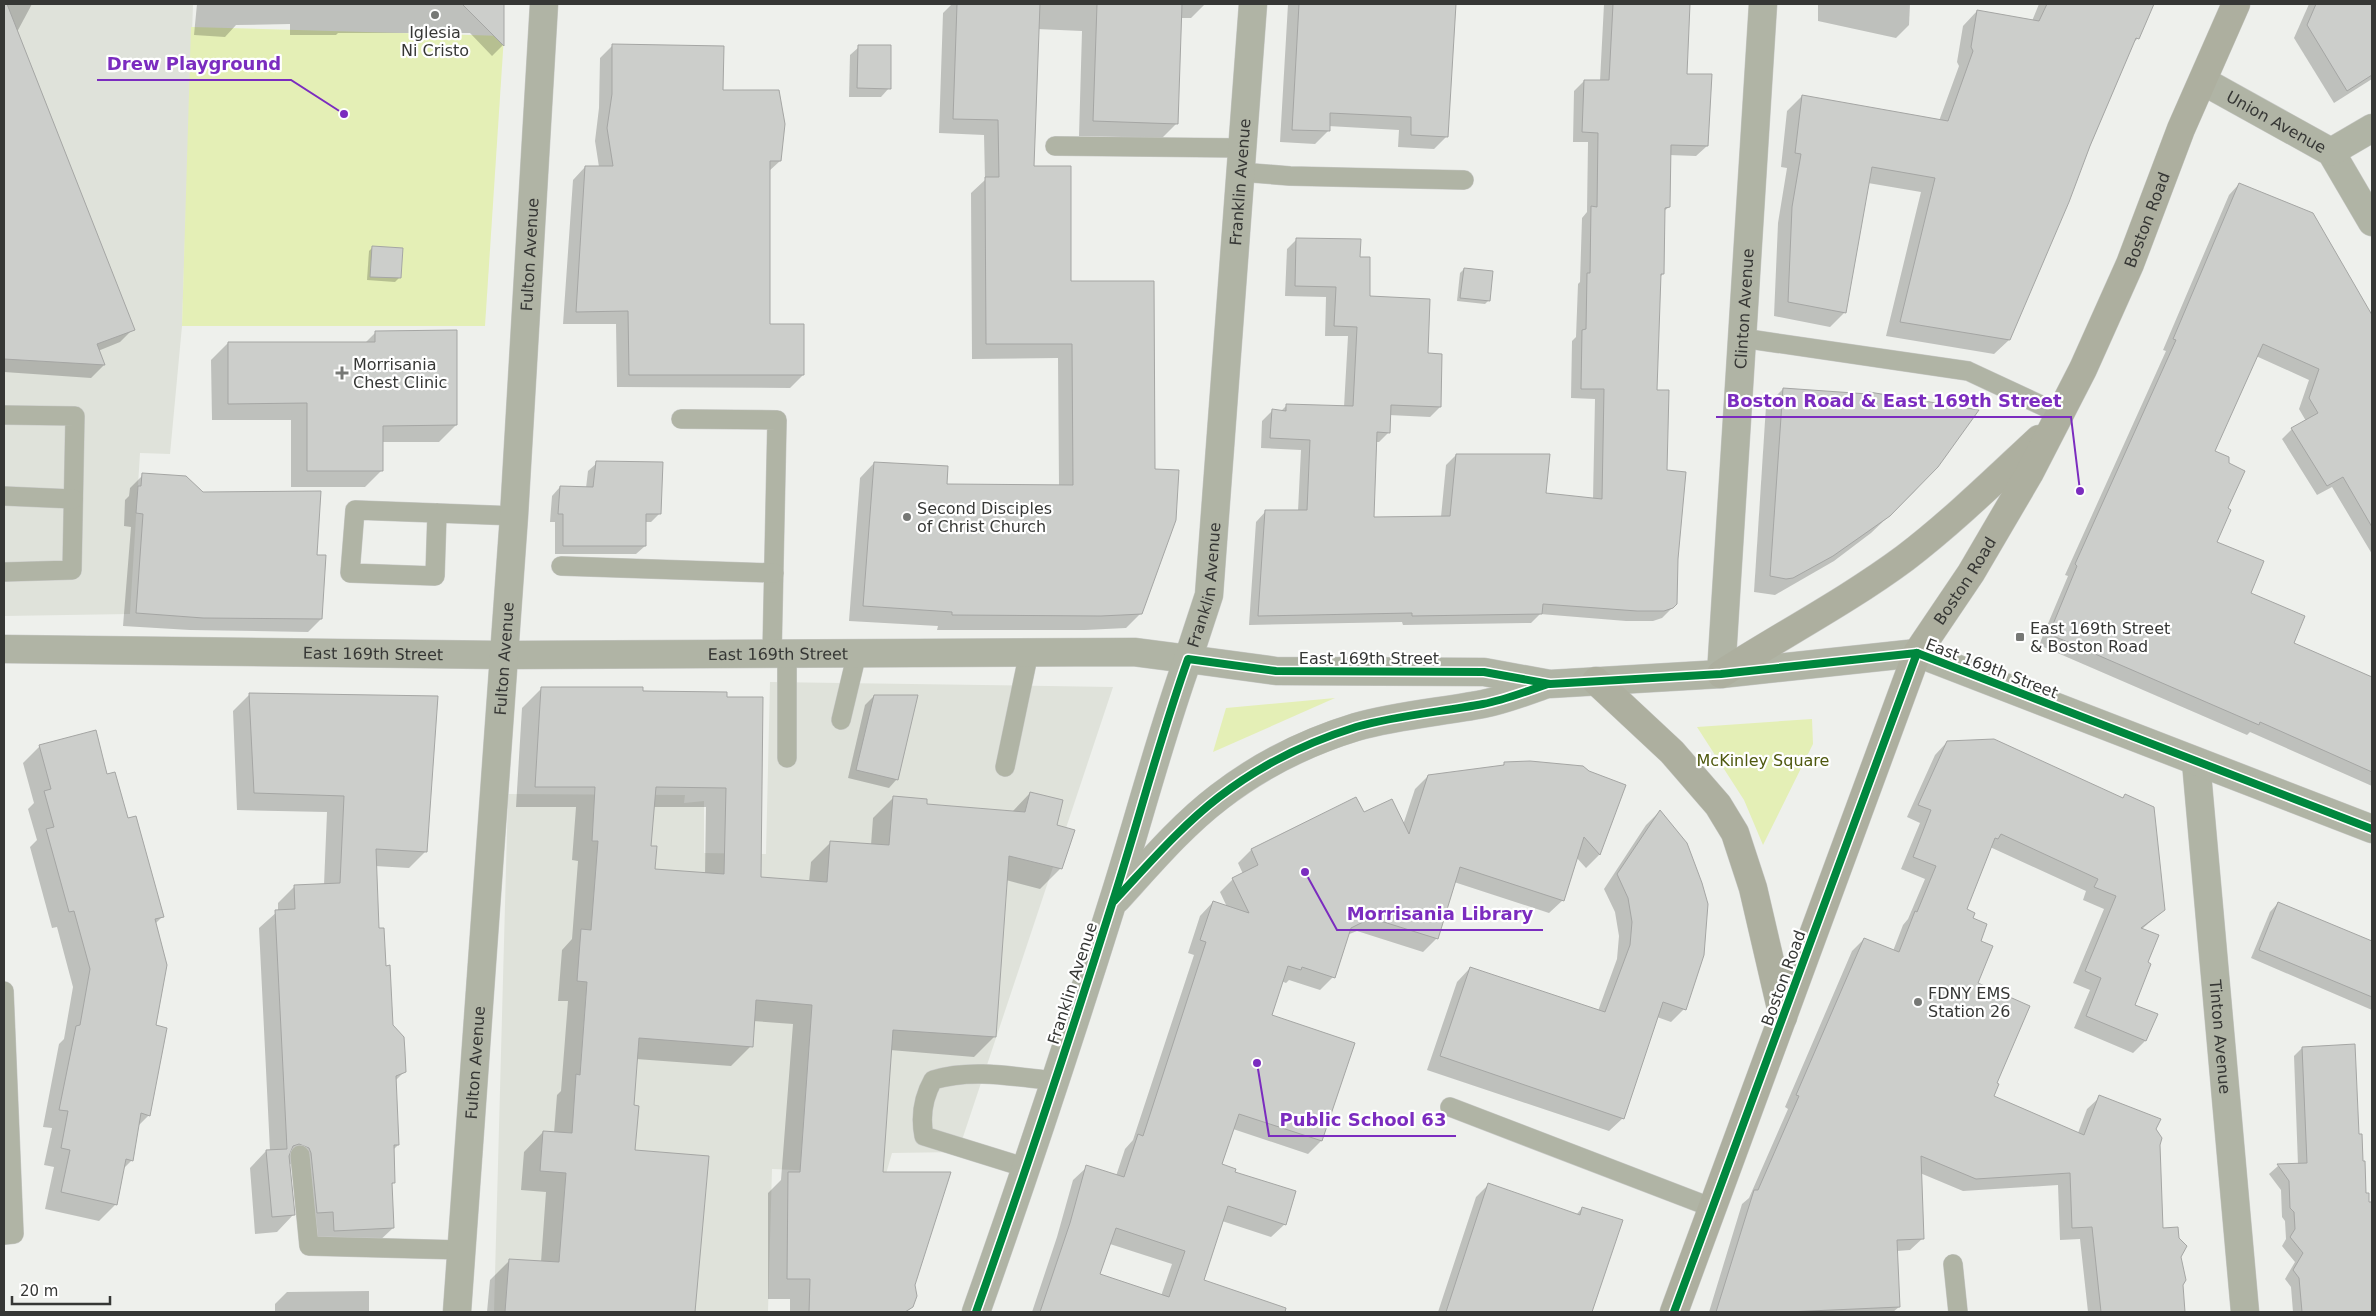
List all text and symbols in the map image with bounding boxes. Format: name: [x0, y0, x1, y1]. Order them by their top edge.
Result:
marker: Iglesia Ni Cristo: [429, 9, 441, 21]
place label: Iglesia Ni Cristo: [401, 23, 469, 60]
callout: Drew Playground: [97, 47, 291, 80]
text: Drew Playground: [107, 53, 281, 74]
street label: Union Avenue: [2223, 87, 2329, 157]
street label: Franklin Avenue: [1226, 118, 1254, 246]
street label: Boston Road: [2121, 170, 2174, 270]
street label: Fulton Avenue: [517, 197, 543, 312]
street label: Clinton Avenue: [1731, 248, 1758, 370]
place label: Morrisania Chest Clinic: [353, 355, 447, 392]
marker: Morrisania Chest Clinic: [335, 366, 349, 380]
callout: Boston Road & East 169th Street: [1716, 384, 2071, 417]
text: Boston Road & East 169th Street: [1726, 390, 2062, 411]
place label: Second Disciples of Christ Church: [917, 499, 1052, 536]
marker: Second Disciples of Christ Church: [901, 511, 913, 523]
street label: Franklin Avenue: [1183, 522, 1224, 650]
street label: Boston Road: [1930, 534, 2000, 628]
street label: Fulton Avenue: [491, 601, 518, 716]
place label: East 169th Street & Boston Road: [2030, 619, 2170, 656]
marker: East 169th Street & Boston Road: [2014, 631, 2026, 643]
street label: East 169th Street: [1923, 634, 2061, 702]
street label: East 169th Street: [303, 644, 443, 664]
street label: East 169th Street: [708, 644, 848, 664]
street label: East 169th Street: [1299, 649, 1439, 668]
park label: McKinley Square: [1697, 751, 1829, 770]
callout: Morrisania Library: [1337, 897, 1543, 930]
text: Morrisania Library: [1347, 903, 1534, 924]
street label: Franklin Avenue: [1044, 920, 1101, 1047]
street label: Boston Road: [1757, 928, 1810, 1029]
street label: Tinton Avenue: [2205, 978, 2235, 1095]
place label: FDNY EMS Station 26: [1928, 984, 2010, 1021]
marker: FDNY EMS Station 26: [1912, 996, 1924, 1008]
street label: Fulton Avenue: [462, 1005, 489, 1120]
callout: Public School 63: [1269, 1103, 1456, 1136]
text: Public School 63: [1280, 1109, 1446, 1130]
scale bar: [12, 1274, 110, 1306]
text: 20 m: [20, 1282, 58, 1300]

